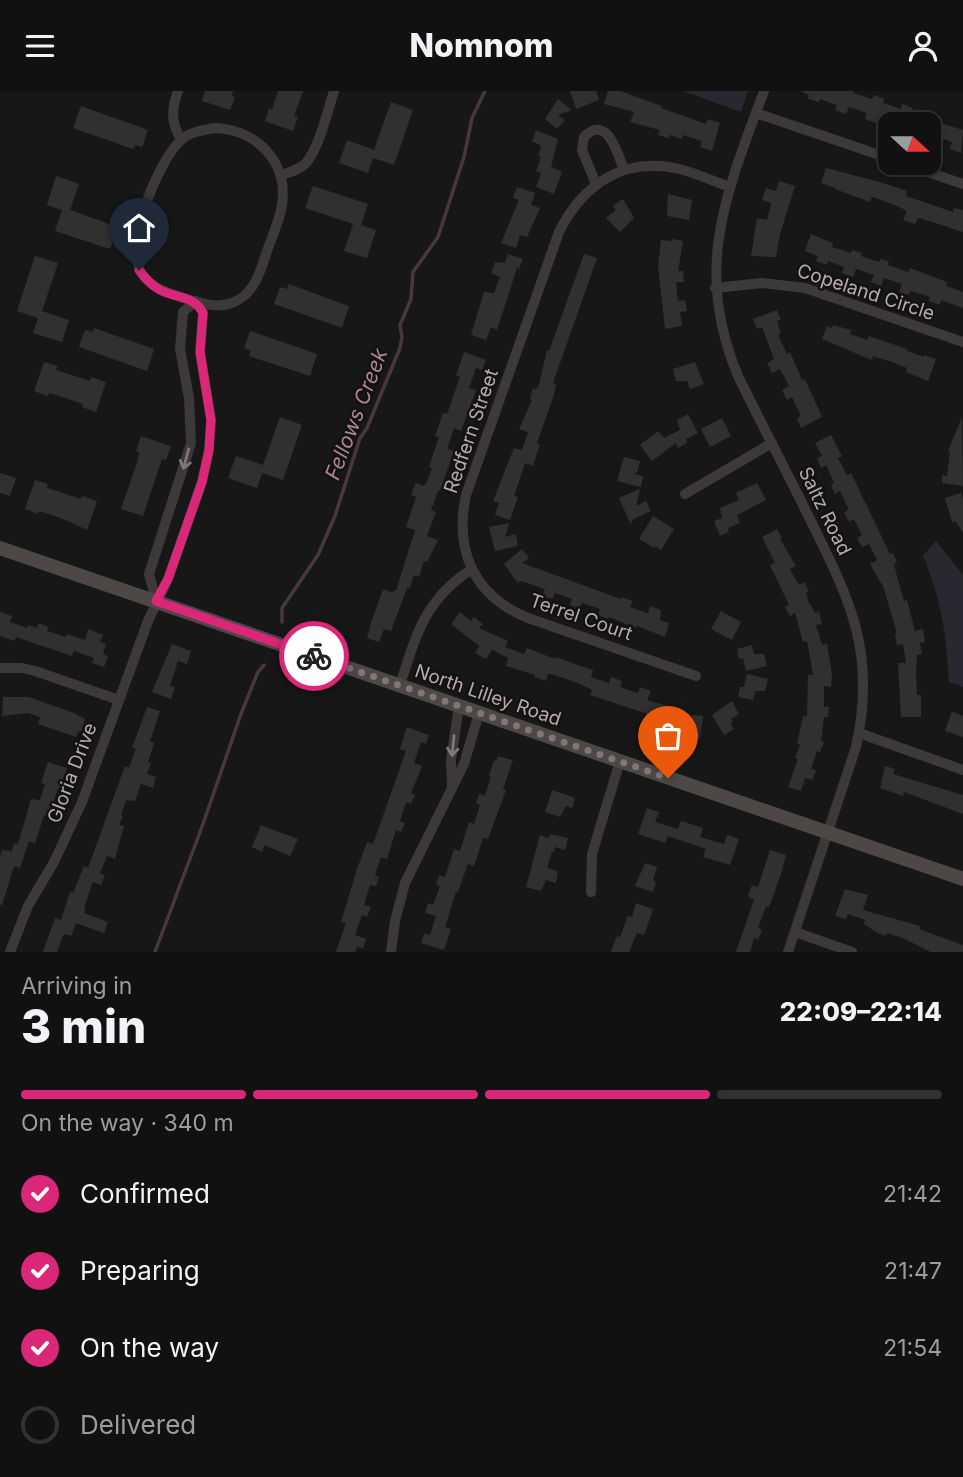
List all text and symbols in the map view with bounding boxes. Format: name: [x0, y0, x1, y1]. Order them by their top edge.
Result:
text: Nomnom: [410, 26, 553, 65]
icon: menu: [21, 27, 59, 65]
icon: person: [904, 27, 942, 65]
north arrow: [878, 112, 942, 175]
map controls: [878, 112, 941, 175]
pin: [109, 198, 169, 270]
icon: home: [120, 209, 158, 247]
street label: Copeland Circle: [794, 259, 938, 325]
water label: Fellows Creek: [319, 344, 393, 483]
street label: Redfern Street: [439, 366, 503, 496]
one-way arrow: [179, 448, 192, 470]
street label: Saltz Road: [794, 463, 856, 559]
street label: Terrel Court: [527, 589, 635, 645]
courier: [279, 621, 349, 691]
icon: bike: [295, 637, 333, 675]
street label: North Lilley Road: [412, 659, 564, 731]
pin: [638, 706, 698, 778]
icon: bag: [649, 717, 687, 755]
street label: Gloria Drive: [42, 720, 102, 826]
one-way arrow: [446, 734, 459, 757]
text: Arriving in: [21, 972, 132, 1000]
text: 22:09–22:14: [780, 996, 942, 1027]
text: 3 min: [21, 998, 146, 1054]
text: On the way · 340 m: [21, 1109, 234, 1137]
icon: check: [21, 1175, 59, 1213]
text: Confirmed: [80, 1178, 210, 1209]
text: 21:42: [883, 1180, 942, 1208]
icon: check: [21, 1252, 59, 1290]
text: Preparing: [80, 1255, 200, 1286]
text: 21:47: [884, 1257, 942, 1285]
icon: check: [21, 1329, 59, 1367]
text: On the way: [80, 1332, 219, 1363]
text: 21:54: [883, 1334, 942, 1362]
text: Delivered: [80, 1409, 196, 1440]

